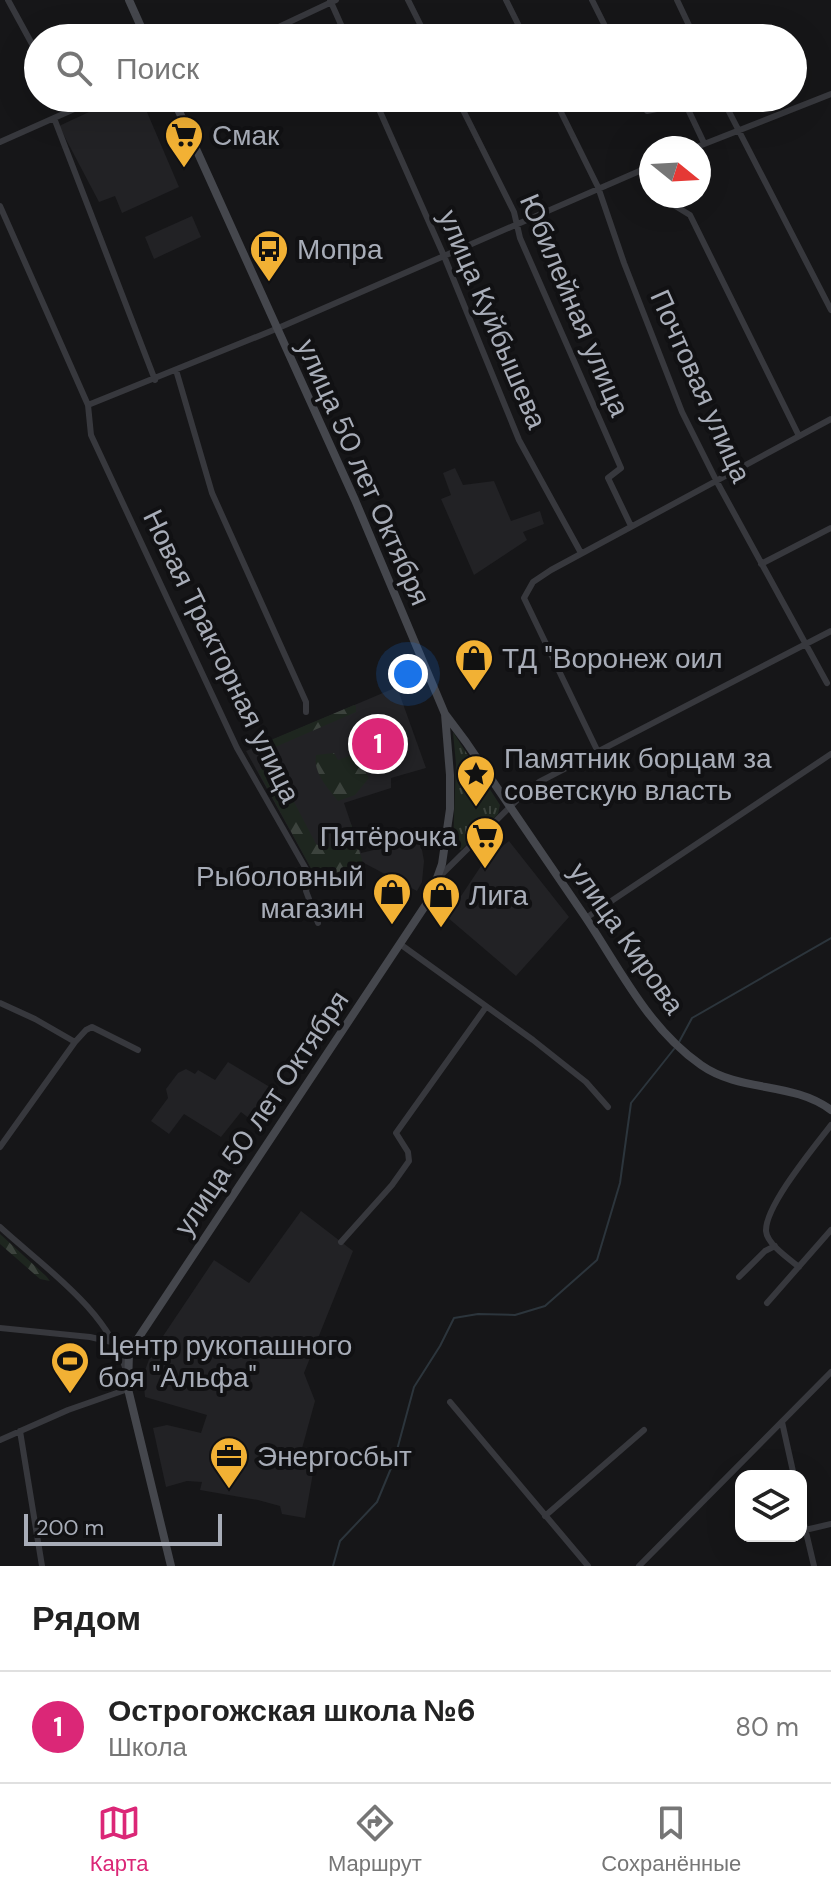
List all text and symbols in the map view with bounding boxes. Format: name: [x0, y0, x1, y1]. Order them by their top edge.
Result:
search box: [24, 24, 807, 112]
icon: search: [52, 46, 96, 90]
text: Поиск: [116, 49, 199, 88]
supermarket icon: Смак: [163, 114, 205, 169]
place label: Смак: [212, 117, 280, 154]
north arrow: [639, 136, 711, 208]
street label: Юбилейная улица: [511, 188, 638, 422]
street label: улица Куйбышева: [430, 204, 556, 435]
bus stop icon: Мопра: [248, 228, 290, 283]
place label: Мопра: [297, 231, 383, 268]
street label: Почтовая улица: [641, 284, 760, 489]
street label: улица 50 лет Октября: [288, 333, 439, 611]
street label: Новая Тракторная улица: [134, 503, 309, 809]
shop icon: ТД "Воронеж оил: [453, 637, 495, 692]
place label: ТД "Воронеж оил: [502, 640, 723, 677]
your location: [388, 654, 428, 694]
pin: 1: [352, 714, 404, 774]
place label: Памятник борцам за советскую власть: [504, 740, 772, 809]
place icon: Памятник борцам за советскую власть: [455, 753, 497, 808]
supermarket icon: Пятёрочка: [464, 815, 506, 870]
place label: Пятёрочка: [320, 818, 457, 855]
street label: улица Кирова: [560, 855, 693, 1022]
place label: Рыболовный магазин: [196, 858, 364, 927]
shop icon: Рыболовный магазин: [371, 871, 413, 926]
shop icon: Лига: [420, 874, 462, 929]
place label: Лига: [469, 877, 529, 914]
street label: улица 50 лет Октября: [166, 983, 357, 1243]
place label: Центр рукопашного боя "Альфа": [98, 1327, 352, 1396]
sports icon: Центр рукопашного боя "Альфа": [49, 1340, 91, 1395]
office icon: Энергосбыт: [208, 1435, 250, 1490]
place label: Энергосбыт: [257, 1438, 412, 1475]
map controls: [735, 1470, 807, 1542]
button: layers: [735, 1470, 807, 1542]
scale bar: [24, 1510, 222, 1546]
text: 200 m: [36, 1513, 104, 1542]
text: Рядом: [32, 1596, 141, 1641]
text: Острогожская школа №6: [108, 1691, 476, 1730]
text: 1: [53, 1710, 63, 1744]
text: 80 m: [735, 1710, 799, 1744]
text: Школа: [108, 1730, 187, 1764]
tab: Карта: [90, 1801, 149, 1878]
tab: Маршрут: [328, 1801, 422, 1878]
tab: Сохранённые: [601, 1801, 741, 1878]

